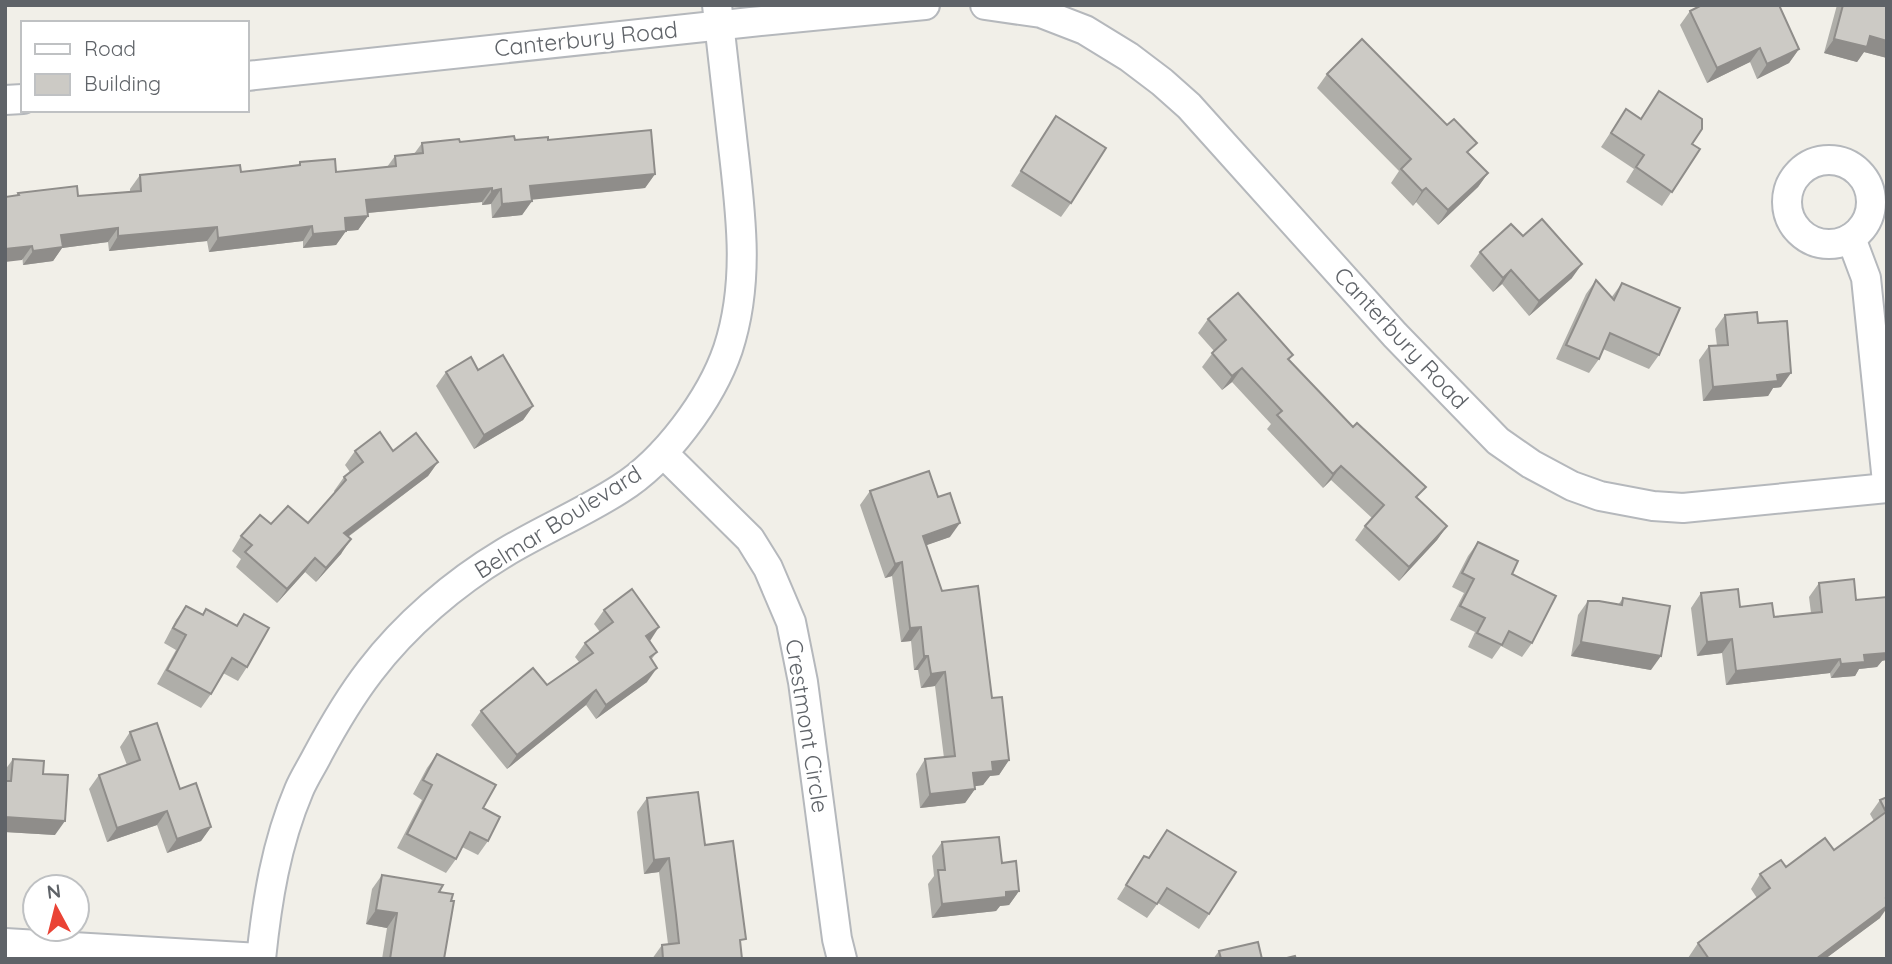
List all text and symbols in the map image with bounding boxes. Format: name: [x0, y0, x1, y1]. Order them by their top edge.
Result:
street label: Canterbury Road: [493, 14, 679, 63]
legend: [21, 21, 248, 112]
text: Road: [84, 35, 136, 61]
text: Building: [84, 70, 161, 96]
street label: Canterbury Road: [1328, 260, 1475, 415]
street label: Belmar Boulevard: [469, 459, 647, 585]
street label: Crestmont Circle: [779, 637, 836, 815]
north arrow: [21, 873, 91, 943]
text: N: [46, 878, 62, 904]

